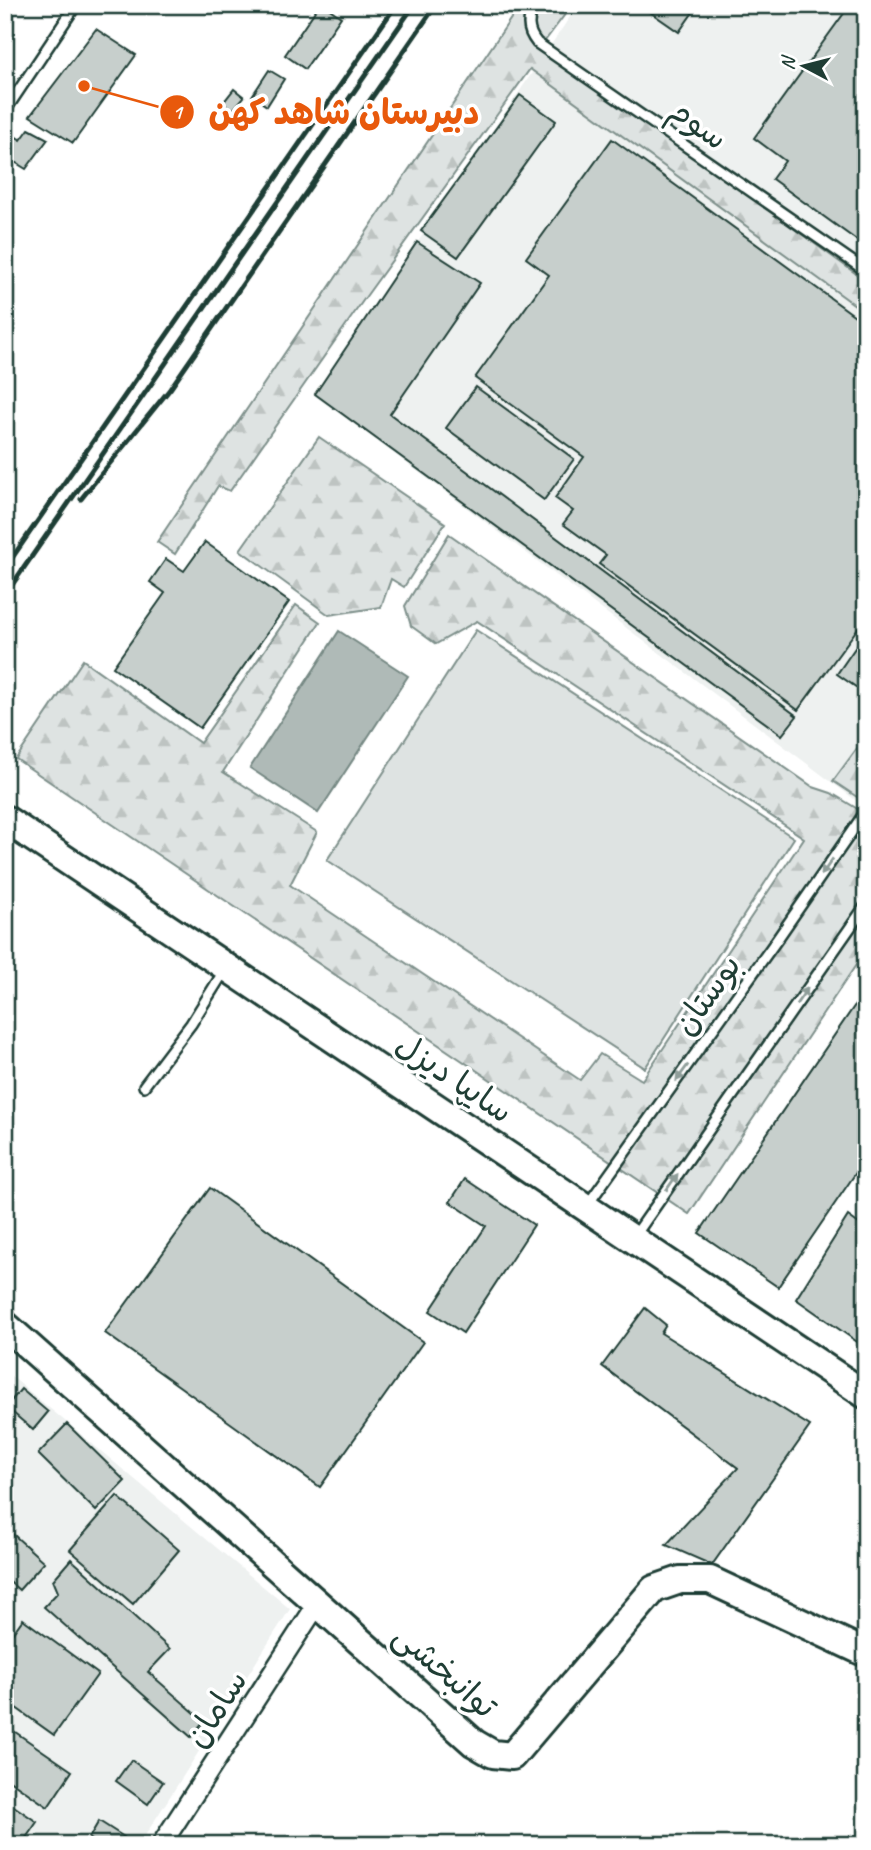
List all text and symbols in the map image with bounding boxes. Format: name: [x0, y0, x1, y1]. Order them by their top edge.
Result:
north arrow: [770, 32, 840, 102]
text: N: [775, 54, 801, 71]
callout: دبیرستان شاهد کهن: [159, 84, 493, 140]
street label: سوم: [658, 89, 736, 162]
text: دبیرستان شاهد کهن: [208, 90, 480, 135]
text: 1: [172, 99, 184, 125]
one-way arrow: [820, 858, 834, 876]
street label: بوستان: [663, 946, 750, 1043]
one-way arrow: [795, 987, 809, 1005]
street label: سایپا دیزل: [388, 1023, 521, 1132]
one-way arrow: [675, 1064, 689, 1082]
one-way arrow: [665, 1173, 678, 1192]
street label: توانبخشی: [385, 1614, 506, 1728]
street label: سامان: [175, 1662, 256, 1755]

